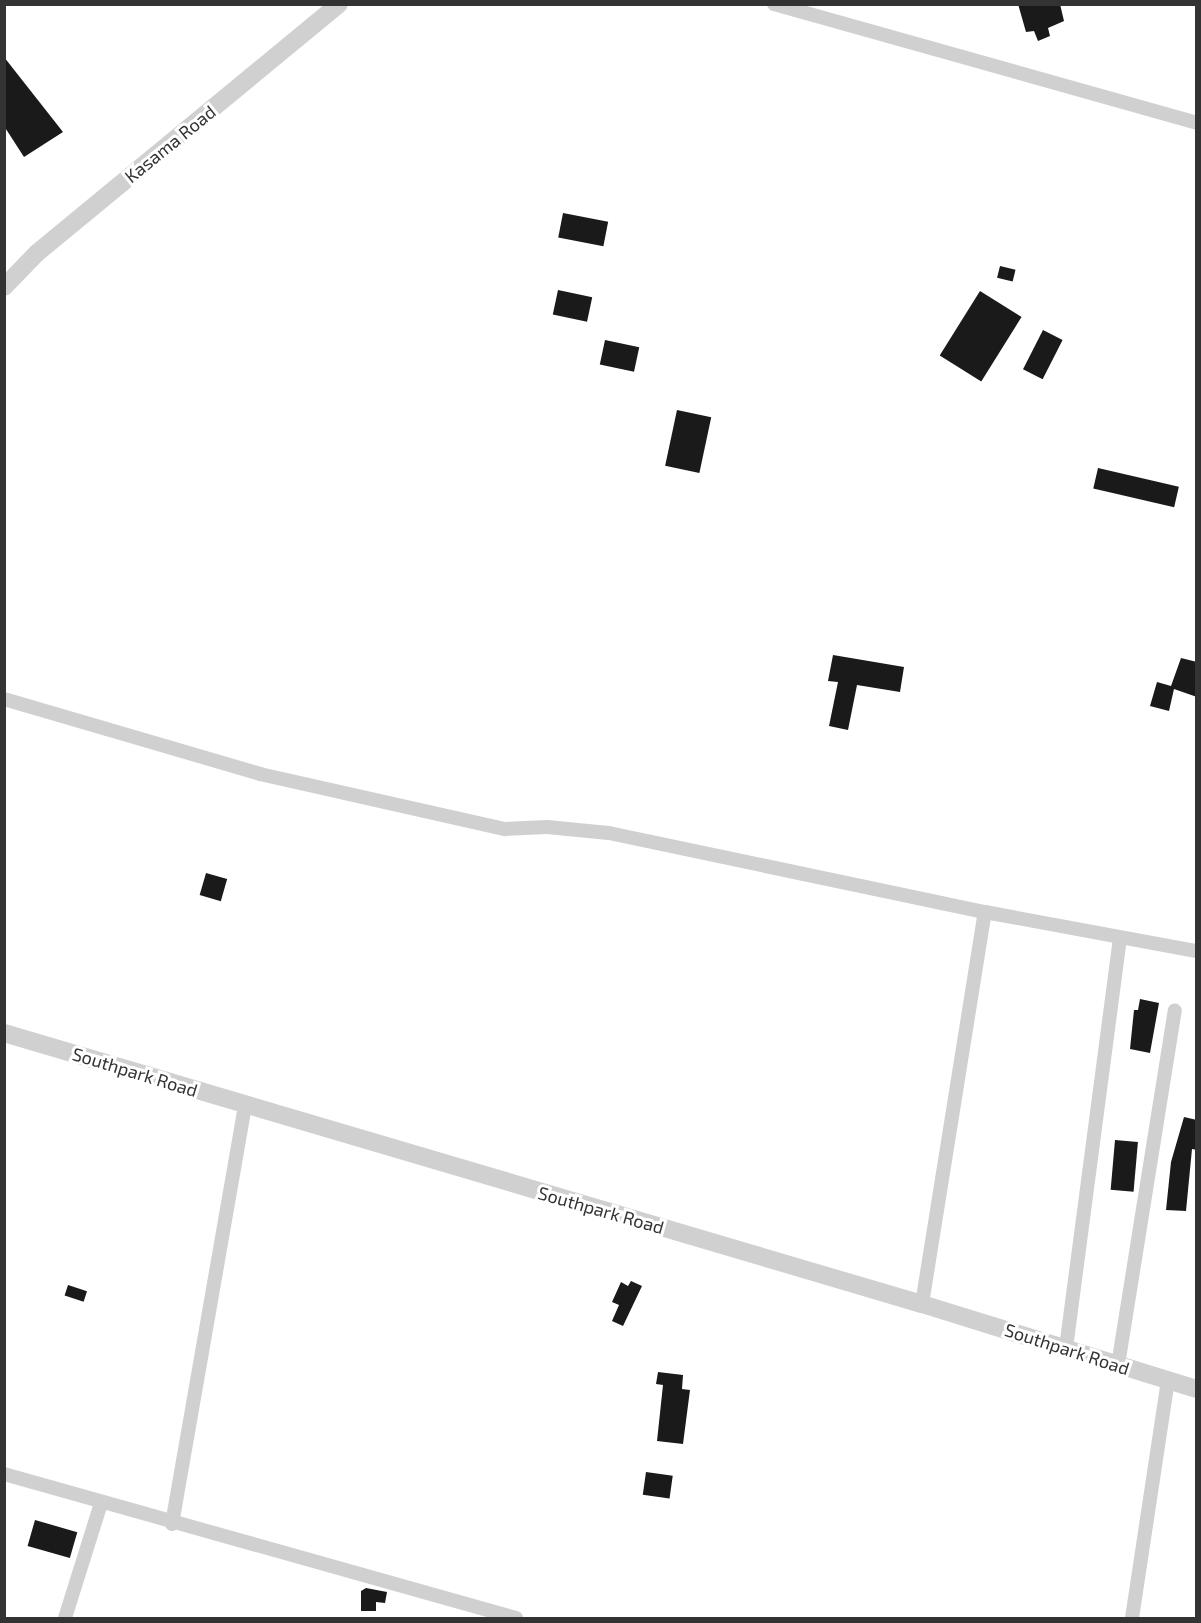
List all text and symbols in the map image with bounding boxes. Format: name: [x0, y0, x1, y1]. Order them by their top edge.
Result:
street label: Kasama Road: [120, 101, 220, 187]
street label: Southpark Road: [70, 1043, 200, 1101]
street label: Southpark Road: [536, 1182, 666, 1238]
street label: Southpark Road: [1002, 1319, 1132, 1379]

